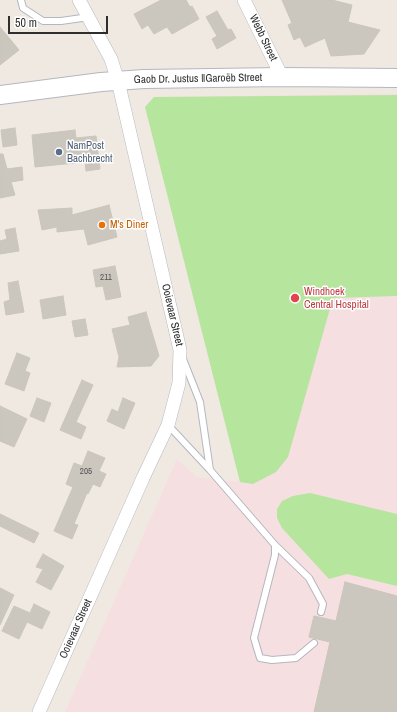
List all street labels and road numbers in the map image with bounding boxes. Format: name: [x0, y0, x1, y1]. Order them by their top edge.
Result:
street label: Webb Street: [246, 13, 280, 63]
street label: Gaob Dr. Justus ǁGaroëb Street: [134, 71, 262, 87]
street label: Ooievaar Street: [158, 282, 186, 348]
street label: Ooievaar Street: [57, 597, 95, 661]

